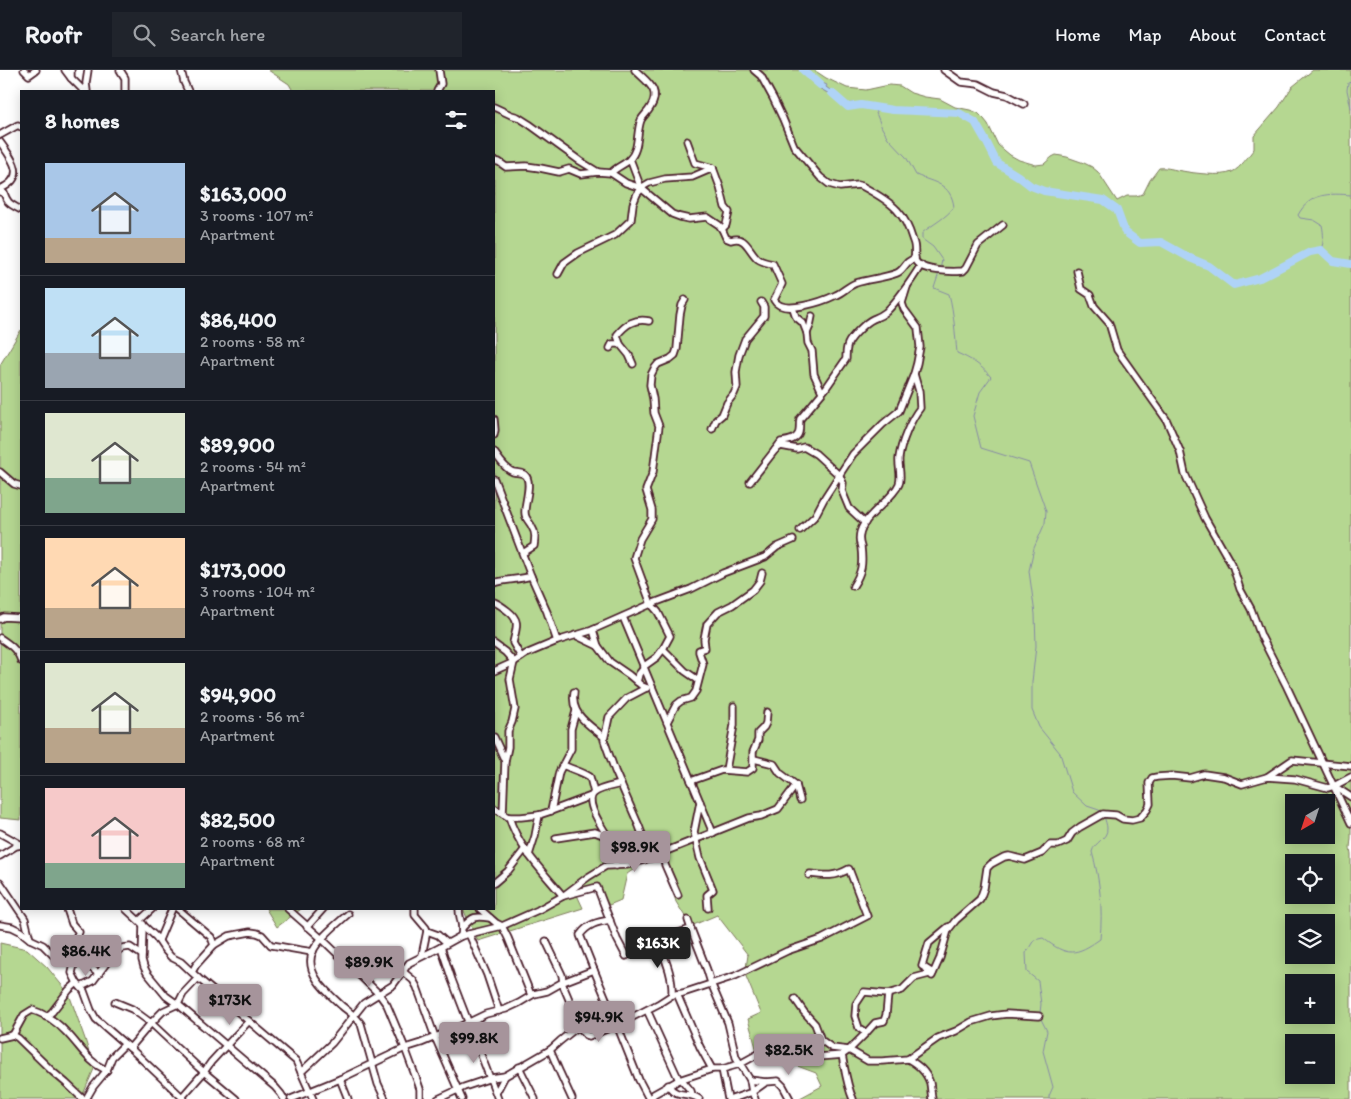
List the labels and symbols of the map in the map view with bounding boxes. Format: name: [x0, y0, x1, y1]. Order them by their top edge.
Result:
north arrow: [1285, 794, 1335, 844]
pin: $98.9K: [594, 830, 676, 873]
pin: $163K: [623, 926, 693, 969]
pin: $86.4K: [45, 934, 127, 977]
pin: $89.9K: [328, 946, 410, 988]
pin: $173K: [195, 984, 265, 1026]
pin: $94.9K: [558, 1000, 640, 1043]
pin: $99.8K: [433, 1022, 515, 1064]
pin: $82.5K: [748, 1034, 830, 1076]

